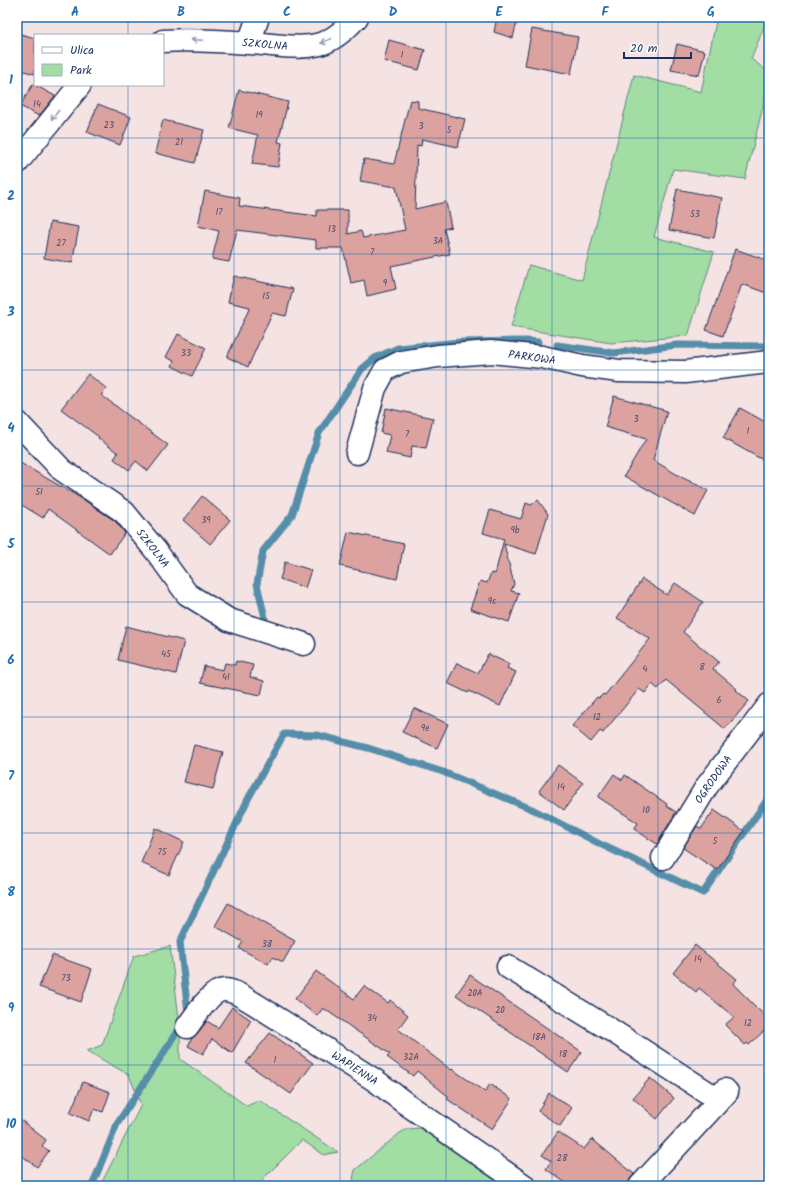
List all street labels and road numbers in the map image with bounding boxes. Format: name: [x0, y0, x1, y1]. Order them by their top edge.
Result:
street label: SZKOLNA: [241, 34, 289, 56]
street label: PARKOWA: [507, 346, 557, 370]
street label: SZKOLNA: [131, 525, 174, 573]
street label: OGRODOWA: [690, 751, 737, 808]
street label: WAPIENNA: [327, 1047, 382, 1091]

